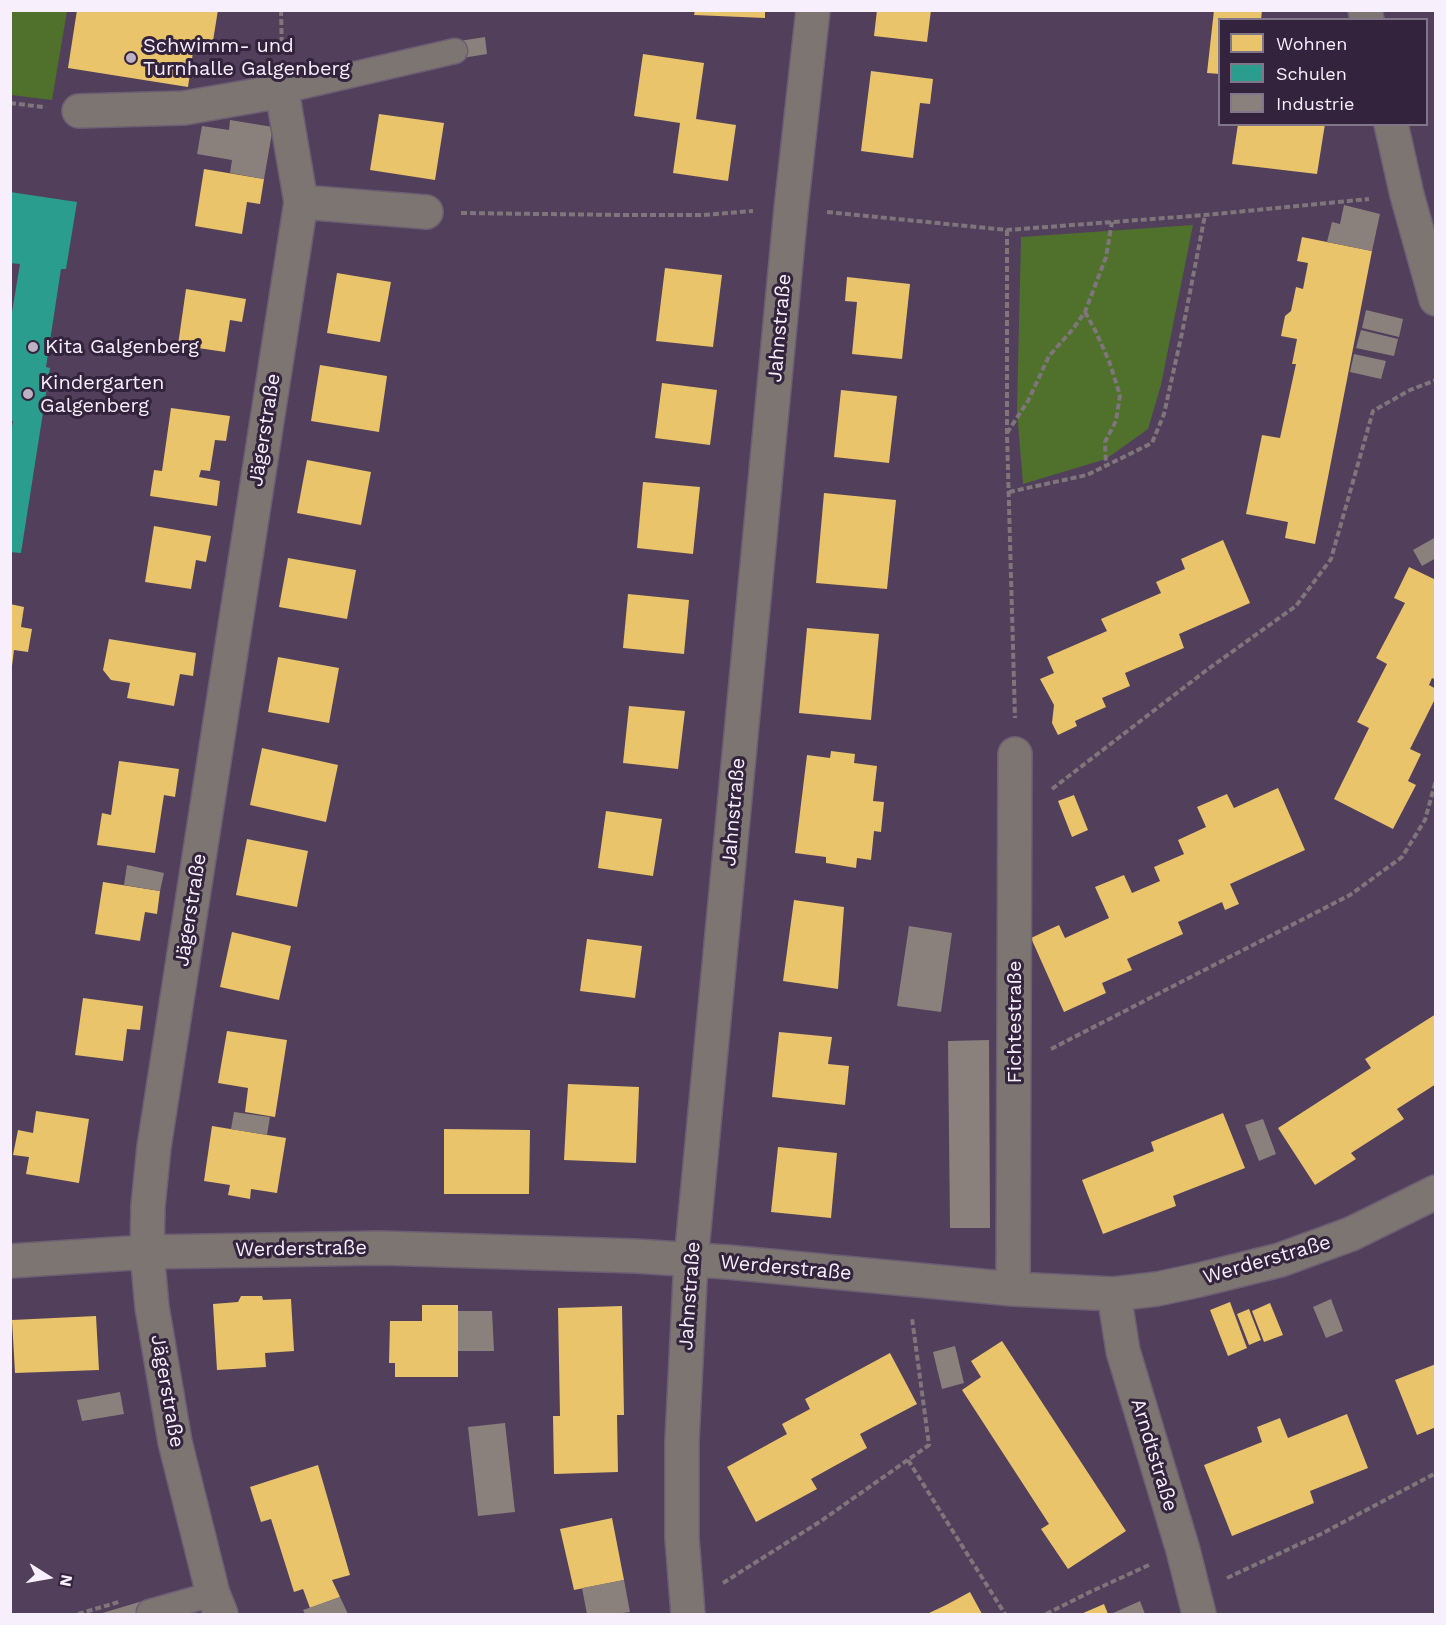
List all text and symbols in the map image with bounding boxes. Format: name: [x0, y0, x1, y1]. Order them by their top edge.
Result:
legend: [1218, 18, 1428, 126]
text: Wohnen: [1276, 33, 1347, 54]
place label: Schwimm- und Turnhalle Galgenberg: [143, 34, 350, 81]
marker: Schwimm- und Turnhalle Galgenberg: [124, 51, 138, 65]
text: Schulen: [1276, 63, 1347, 84]
text: Industrie: [1276, 93, 1354, 114]
street label: Jahnstraße: [763, 273, 797, 383]
place label: Kita Galgenberg: [45, 335, 199, 359]
marker: Kita Galgenberg: [26, 340, 40, 354]
place label: Kindergarten Galgenberg: [40, 371, 164, 418]
street label: Jägerstraße: [244, 372, 286, 488]
marker: Kindergarten Galgenberg: [21, 387, 35, 401]
street label: Jahnstraße: [717, 757, 751, 867]
street label: Jägerstraße: [170, 852, 212, 968]
street label: Fichtestraße: [1003, 961, 1027, 1083]
street label: Werderstraße: [1200, 1230, 1334, 1290]
street label: Werderstraße: [235, 1236, 367, 1262]
street label: Jahnstraße: [674, 1241, 706, 1351]
street label: Werderstraße: [719, 1250, 853, 1286]
street label: Jägerstraße: [145, 1333, 189, 1449]
street label: Arndtstraße: [1125, 1396, 1183, 1514]
north arrow: [18, 1547, 78, 1607]
text: N: [56, 1573, 77, 1588]

